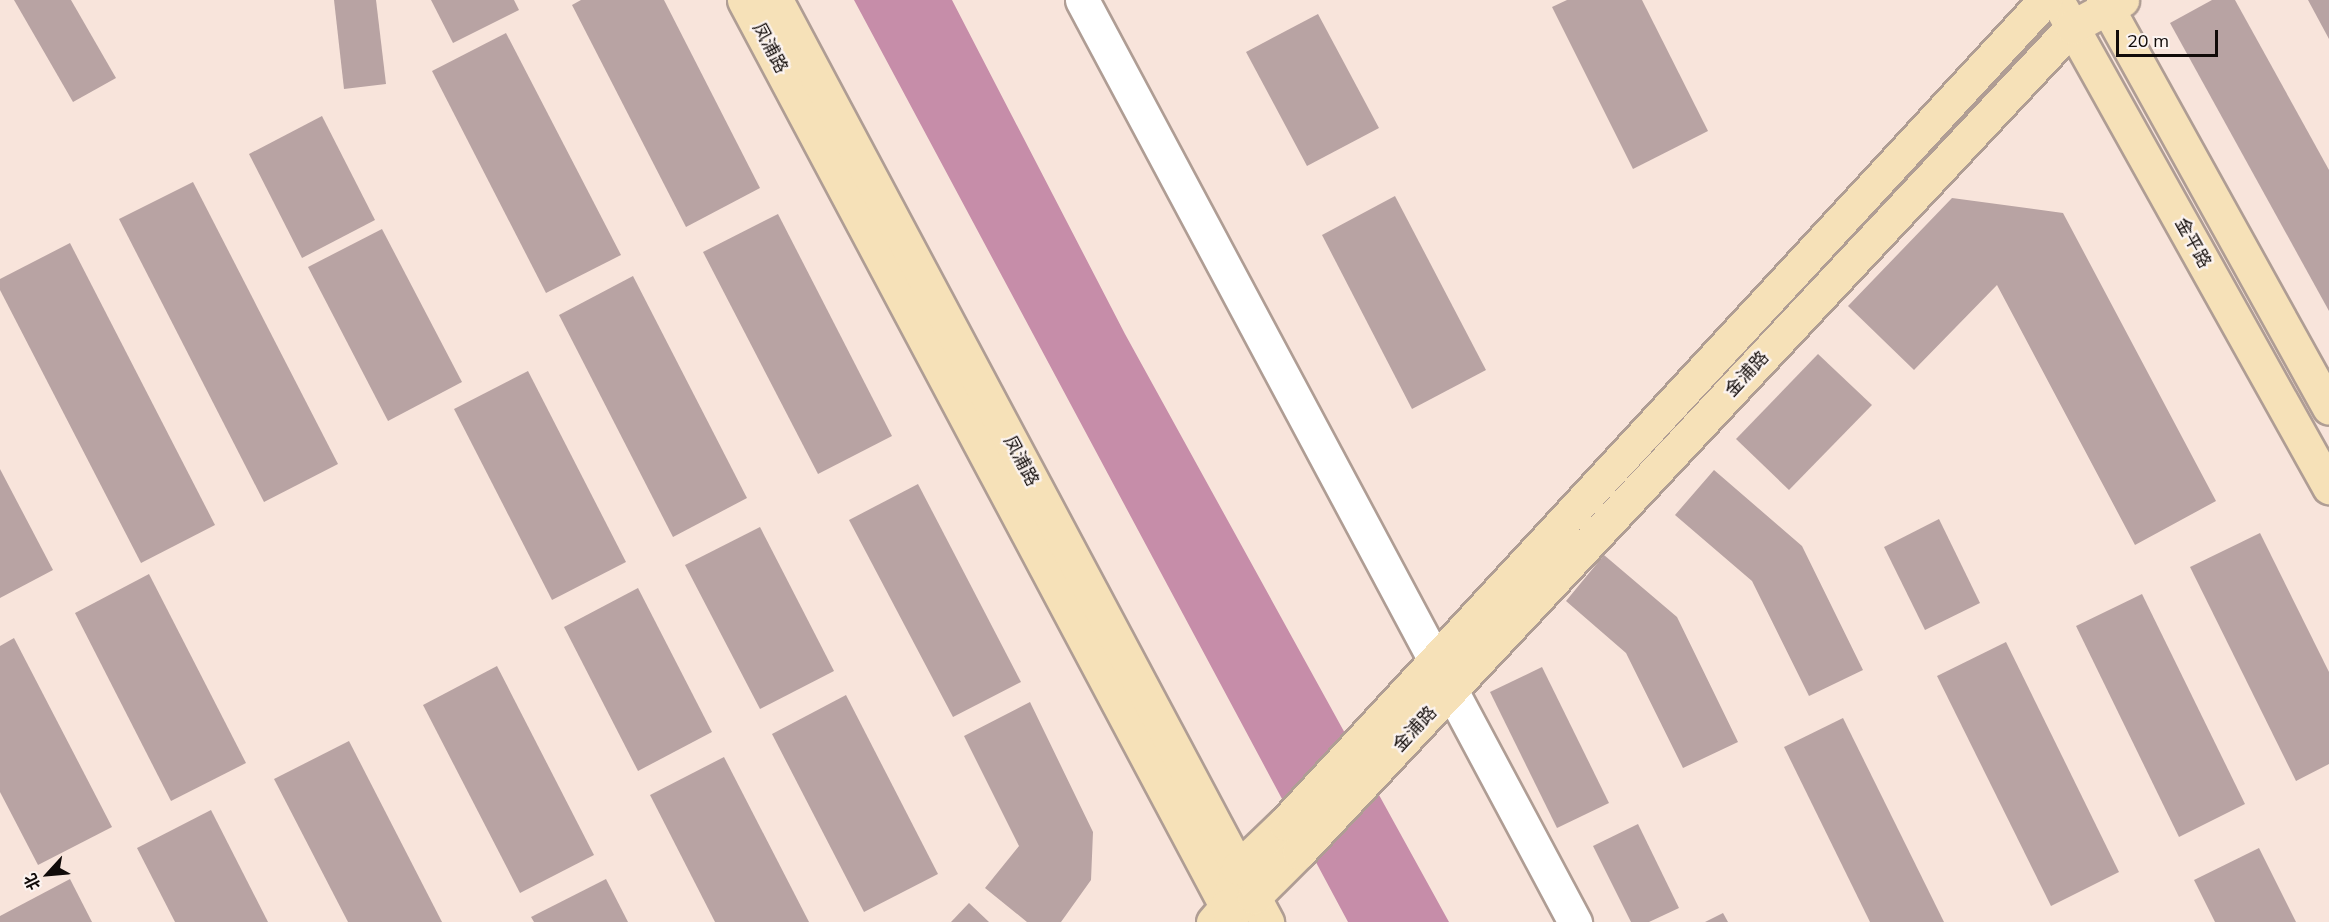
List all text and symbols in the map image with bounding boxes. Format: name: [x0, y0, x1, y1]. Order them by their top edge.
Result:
scale bar: [2119, 18, 2221, 56]
street label: 凤浦路: [748, 19, 792, 77]
text: 20 m: [2127, 29, 2169, 52]
street label: 金平路: [2170, 214, 2216, 272]
street label: 金浦路: [1721, 347, 1773, 401]
street label: 凤浦路: [999, 432, 1043, 490]
street label: 金浦路: [1389, 702, 1441, 756]
north arrow: [18, 844, 78, 904]
text: 北: [19, 870, 44, 893]

